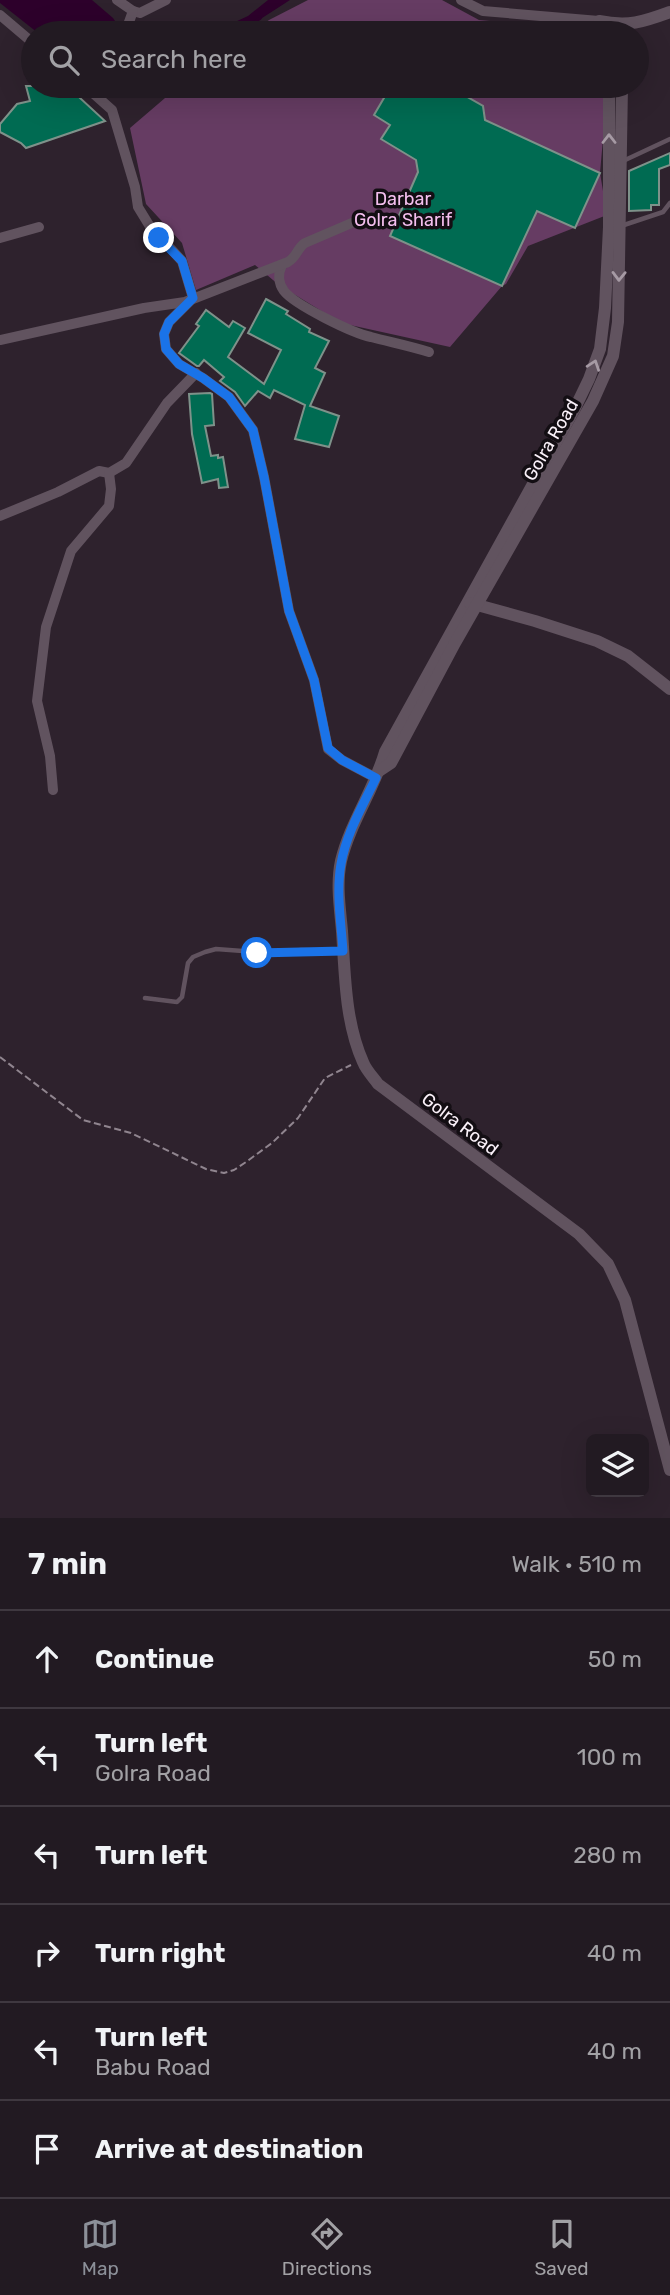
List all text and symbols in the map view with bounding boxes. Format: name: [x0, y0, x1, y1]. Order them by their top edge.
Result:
search box: [21, 21, 649, 98]
icon: search: [45, 41, 83, 79]
text: Search here: [101, 44, 247, 75]
one-way arrow: [601, 133, 617, 144]
park label: Darbar Golra Sharif: [354, 188, 452, 231]
route end: [143, 222, 174, 253]
one-way arrow: [611, 272, 627, 282]
one-way arrow: [586, 359, 600, 372]
street label: Golra Road: [519, 395, 583, 485]
route start: [241, 937, 272, 968]
street label: Golra Road: [417, 1088, 503, 1160]
map controls: [586, 1434, 649, 1497]
button: layers: [586, 1434, 649, 1497]
text: 7 min: [28, 1546, 107, 1582]
text: Walk · 510 m: [511, 1550, 642, 1578]
icon: ahead: [28, 1640, 66, 1678]
text: Continue: [95, 1644, 214, 1675]
text: 50 m: [588, 1645, 642, 1673]
text: Turn left: [95, 1728, 207, 1759]
icon: left: [28, 1738, 66, 1776]
text: 100 m: [577, 1743, 642, 1771]
text: Golra Road: [95, 1759, 211, 1787]
icon: left: [28, 1836, 66, 1874]
text: Turn left: [95, 1840, 207, 1871]
text: 280 m: [573, 1841, 642, 1869]
icon: right: [28, 1934, 66, 1972]
text: Turn right: [95, 1938, 225, 1969]
text: 40 m: [587, 1939, 642, 1967]
text: Turn left: [95, 2022, 207, 2053]
icon: left: [28, 2032, 66, 2070]
text: 40 m: [587, 2037, 642, 2065]
text: Babu Road: [95, 2053, 211, 2081]
icon: arrive: [28, 2130, 66, 2168]
text: Arrive at destination: [95, 2134, 363, 2165]
tab: Map: [81, 2215, 119, 2280]
tab: Directions: [282, 2215, 372, 2280]
tab: Saved: [534, 2215, 589, 2280]

